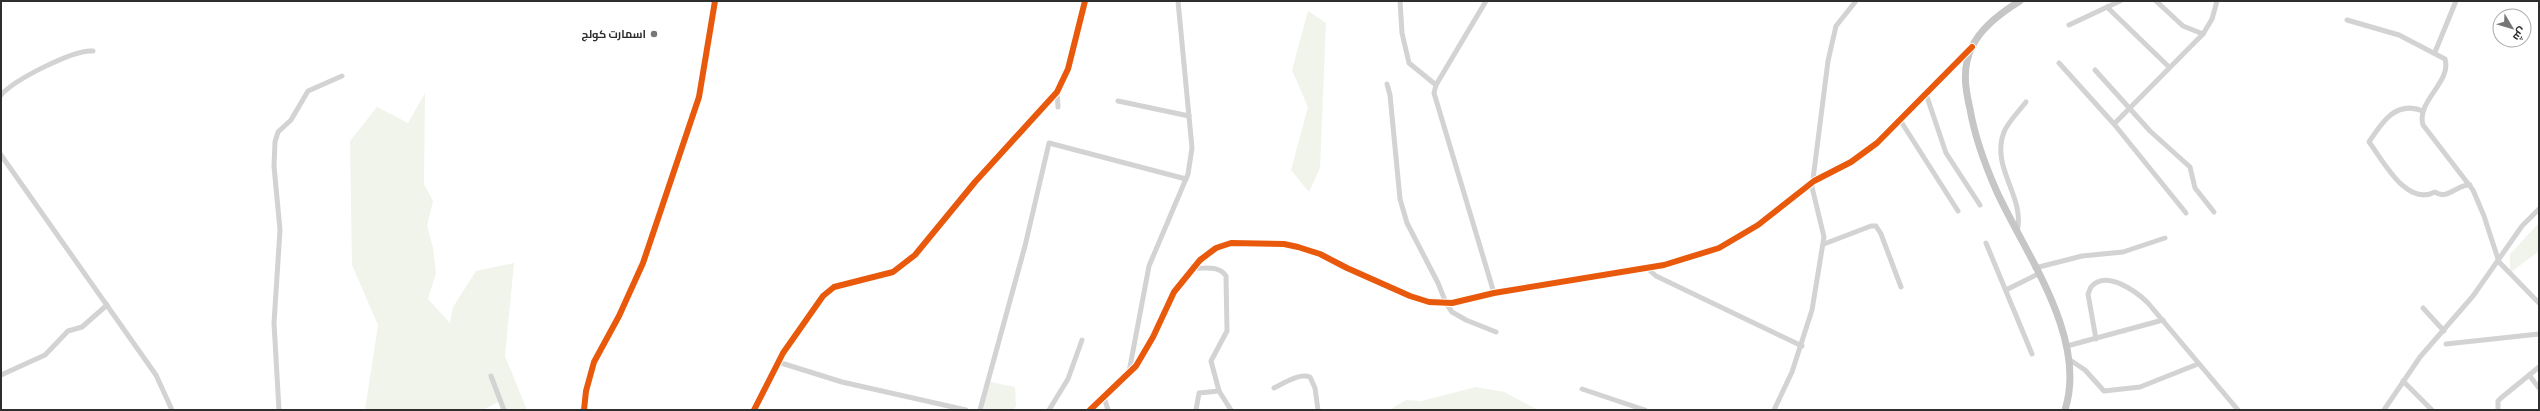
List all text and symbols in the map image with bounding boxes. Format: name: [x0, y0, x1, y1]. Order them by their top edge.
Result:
north arrow: [2492, 8, 2532, 48]
text: ش: [2509, 24, 2530, 44]
place label: اسمارت كولج: [581, 27, 646, 42]
marker: اسمارت كولج: [649, 29, 659, 39]

